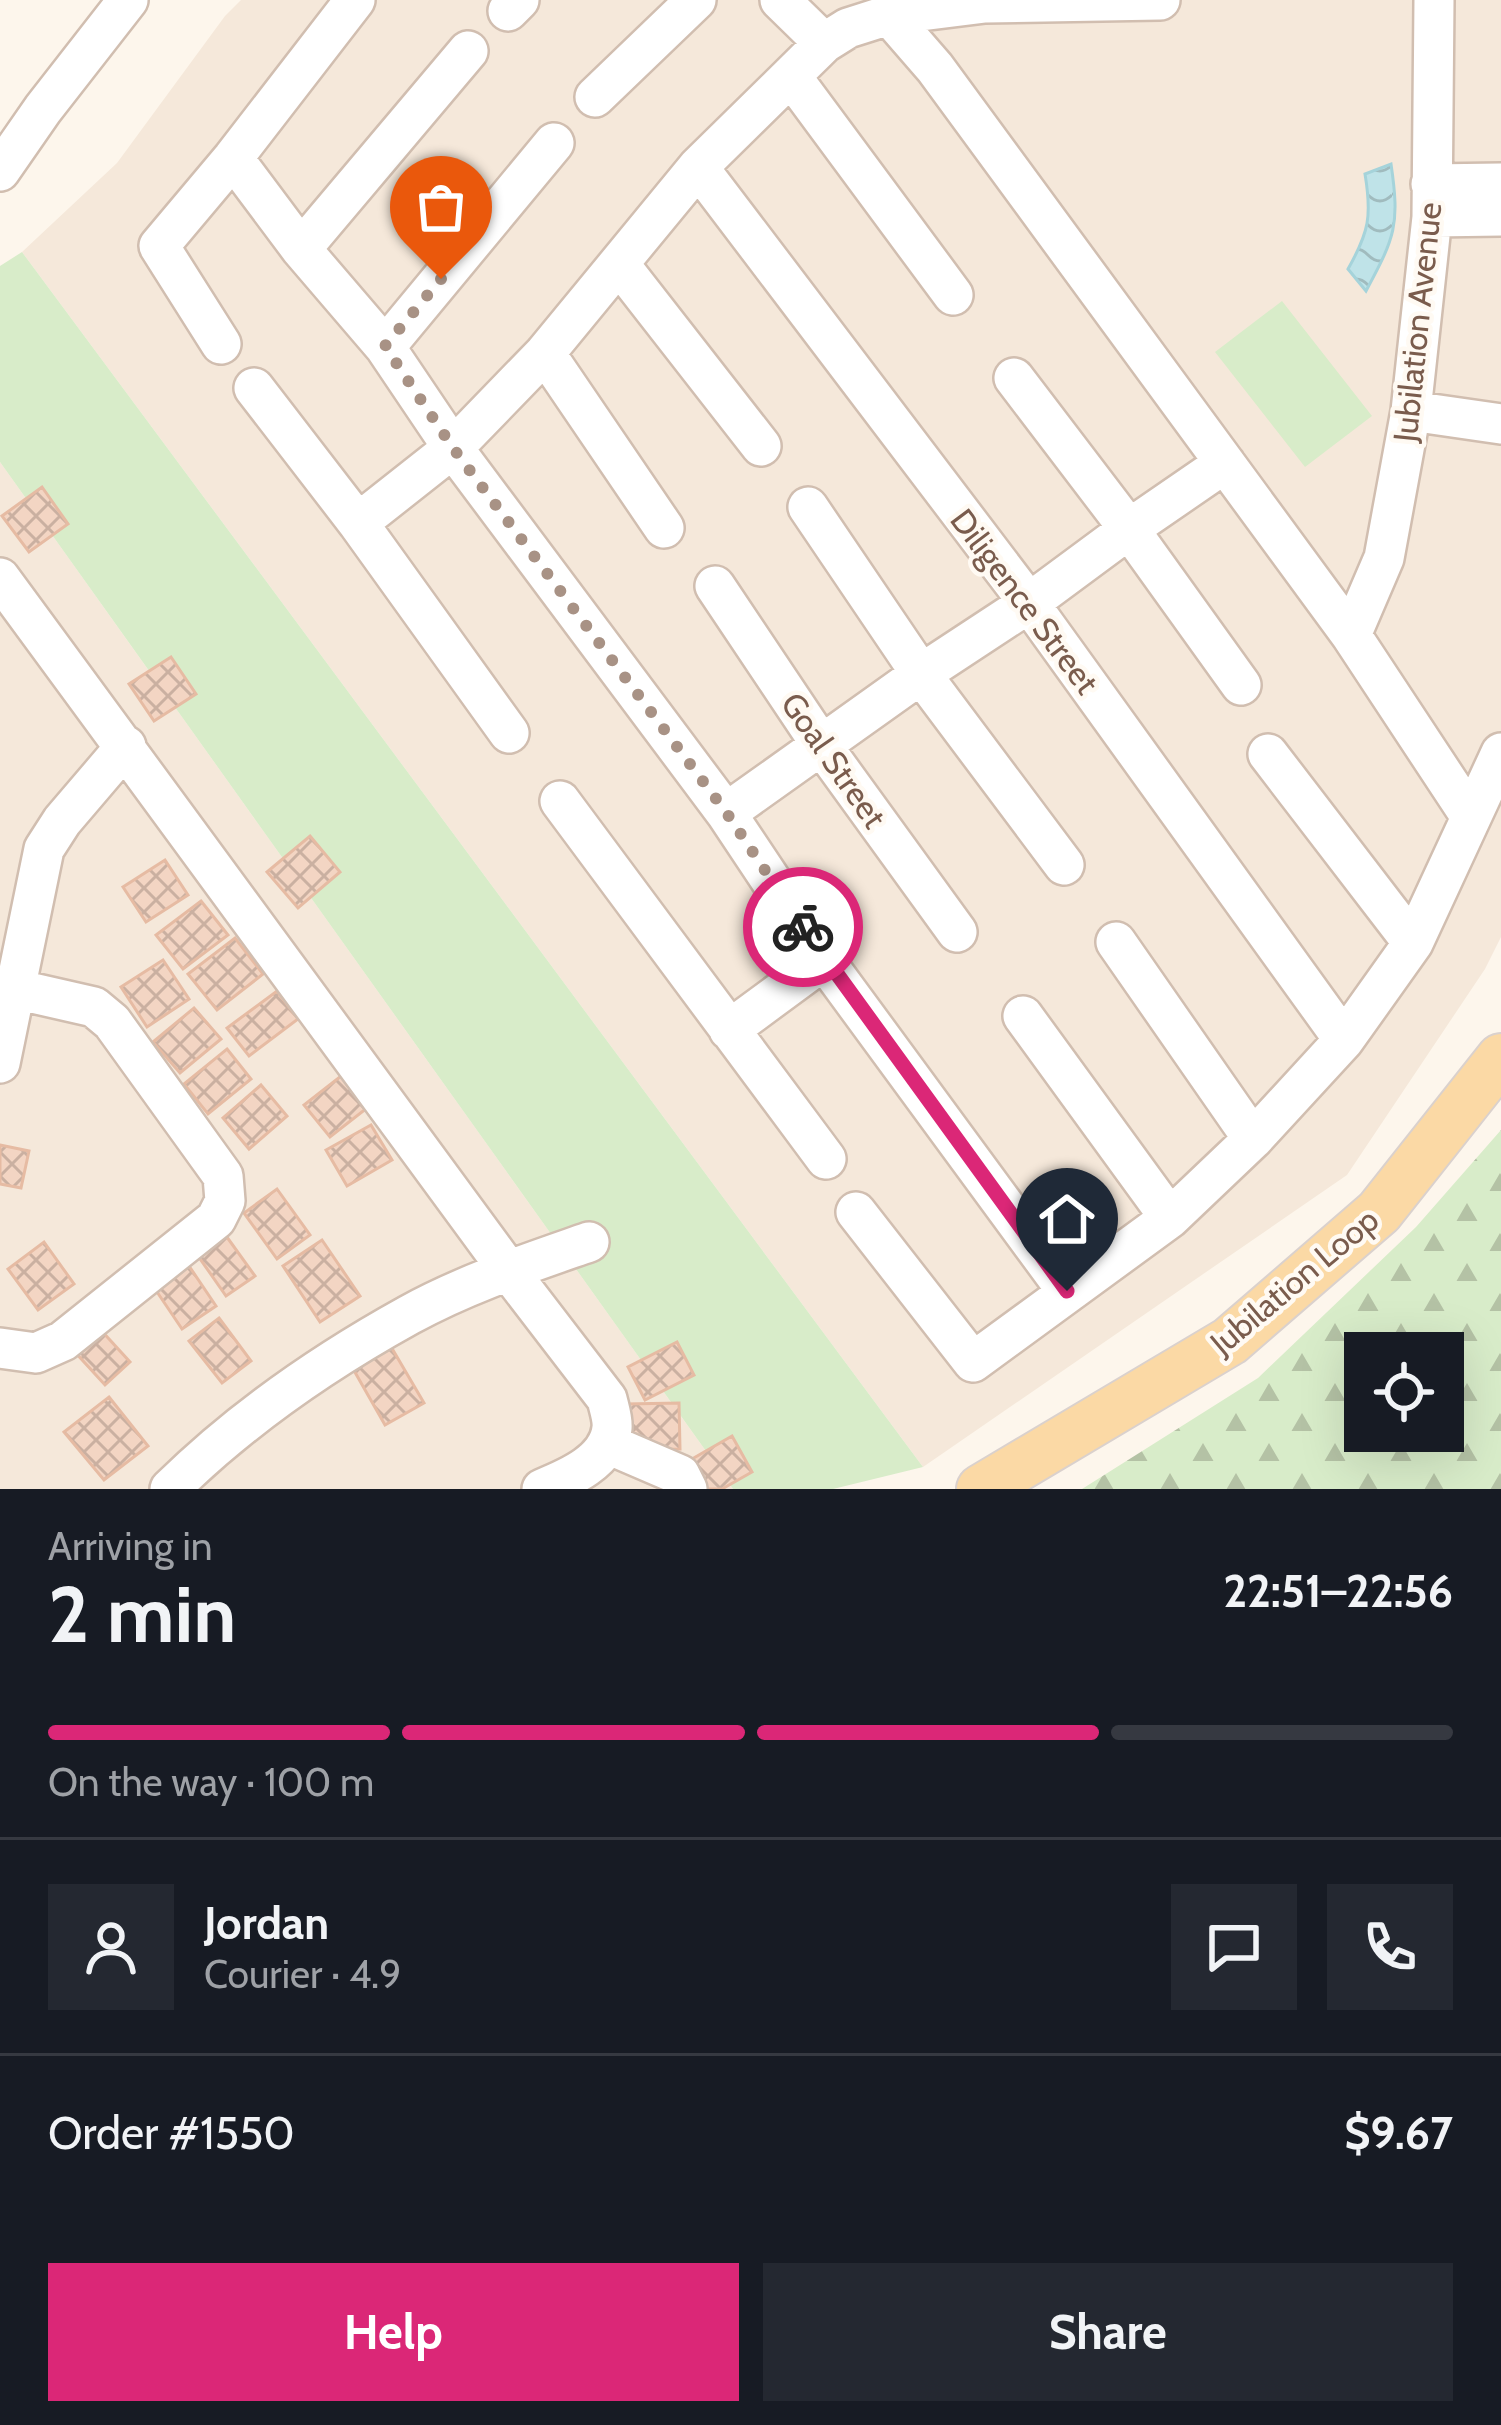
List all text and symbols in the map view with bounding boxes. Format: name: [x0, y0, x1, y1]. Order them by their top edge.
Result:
pin: [390, 156, 492, 279]
icon: bag: [408, 174, 474, 240]
street label: Jubilation Avenue: [1384, 200, 1449, 445]
street label: Diligence Street: [942, 501, 1108, 701]
street label: Goal Street: [773, 685, 895, 835]
courier: [743, 867, 863, 987]
icon: bike: [770, 894, 836, 960]
pin: [1016, 1168, 1118, 1291]
icon: home: [1034, 1186, 1100, 1252]
street label: Jubilation Loop: [1201, 1199, 1386, 1363]
map controls: [1344, 1332, 1464, 1452]
button: locate: [1344, 1332, 1464, 1452]
text: Arriving in: [48, 1522, 212, 1570]
text: 22:51–22:56: [1223, 1564, 1453, 1618]
text: 2 min: [48, 1567, 236, 1662]
text: On the way · 100 m: [48, 1758, 374, 1806]
button: person: [48, 1884, 174, 2010]
button: chat: [1171, 1884, 1297, 2010]
button: phone: [1327, 1884, 1453, 2010]
text: Jordan: [204, 1896, 329, 1950]
text: Courier · 4.9: [204, 1950, 401, 1998]
text: Order #1550: [48, 2106, 295, 2160]
text: $9.67: [1344, 2106, 1453, 2160]
button: Help: [48, 2263, 739, 2401]
button: Share: [763, 2263, 1453, 2401]

